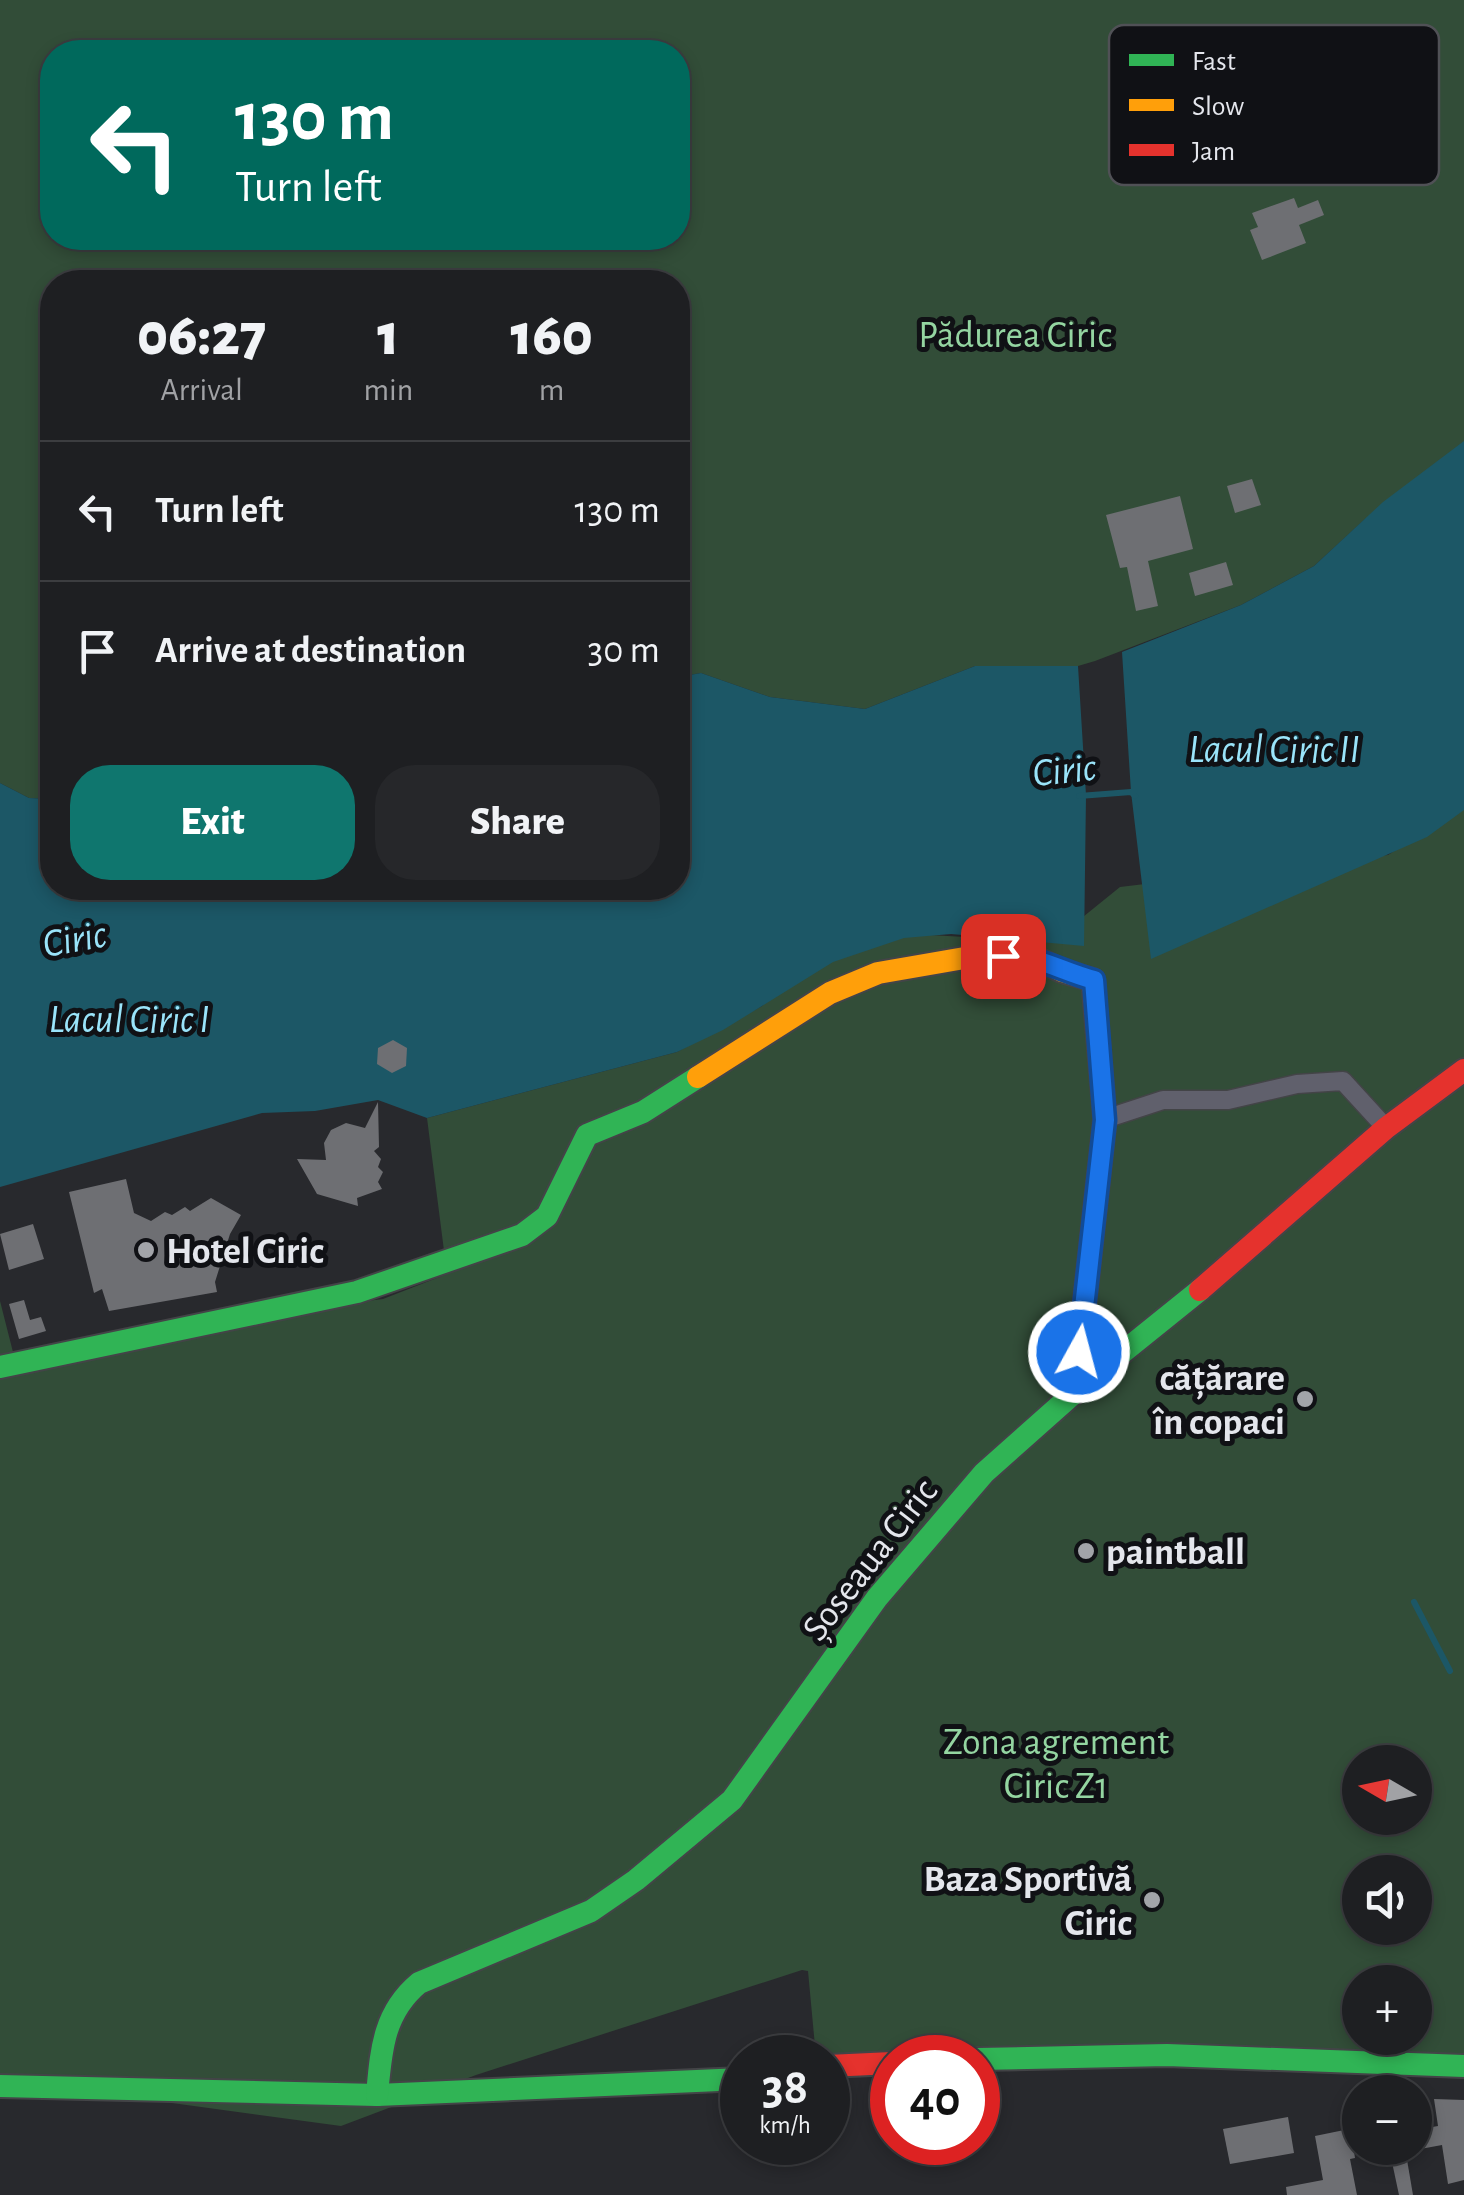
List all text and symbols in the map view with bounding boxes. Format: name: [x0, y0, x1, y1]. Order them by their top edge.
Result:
legend: [1109, 25, 1439, 185]
text: Fast: [1192, 48, 1236, 76]
icon: left: [70, 80, 200, 210]
text: 130 m: [235, 83, 394, 153]
text: Slow: [1192, 93, 1244, 121]
text: Jam: [1192, 138, 1235, 166]
text: Turn left: [235, 165, 382, 210]
text: 06:27: [137, 306, 266, 366]
text: 1: [377, 306, 399, 366]
text: 160: [510, 306, 593, 366]
park label: Pădurea Ciric: [918, 317, 1112, 355]
text: Arrival: [161, 374, 243, 406]
text: min: [363, 374, 413, 406]
text: m: [539, 374, 564, 406]
icon: left: [70, 484, 125, 539]
text: Turn left: [155, 492, 283, 530]
text: 130 m: [575, 492, 660, 530]
icon: arrive: [70, 624, 125, 679]
text: Arrive at destination: [155, 632, 466, 670]
text: 30 m: [588, 632, 660, 670]
water label: Lacul Ciric II: [1188, 730, 1360, 770]
water label: Ciric: [1030, 748, 1099, 794]
button: Exit: [70, 765, 355, 880]
button: Share: [375, 765, 660, 880]
pin: [961, 914, 1046, 999]
water label: Ciric: [39, 915, 110, 965]
icon: arrive: [976, 929, 1031, 984]
water label: Lacul Ciric I: [48, 1000, 210, 1040]
place label: Hotel Ciric: [166, 1233, 324, 1271]
marker: Hotel Ciric: [135, 1239, 157, 1261]
position arrow: [1027, 1300, 1131, 1404]
place label: cățărare în copaci: [1152, 1360, 1285, 1442]
marker: cățărare în copaci: [1294, 1388, 1316, 1410]
street label: Șoseaua Ciric: [796, 1472, 947, 1649]
place label: paintball: [1106, 1534, 1245, 1572]
marker: paintball: [1075, 1540, 1097, 1562]
park label: Zona agrement Ciric Z1: [943, 1724, 1169, 1806]
north arrow: [1342, 1745, 1432, 1835]
map controls: [1342, 1745, 1432, 2165]
button: sound: [1342, 1855, 1432, 1945]
place label: Baza Sportivă Ciric: [924, 1861, 1132, 1943]
marker: Baza Sportivă Ciric: [1141, 1889, 1163, 1911]
button: +: [1342, 1965, 1432, 2055]
speed limit sign: 40: [870, 2035, 1000, 2165]
text: 38: [762, 2063, 808, 2113]
button: −: [1342, 2075, 1432, 2165]
text: km/h: [759, 2113, 811, 2138]

